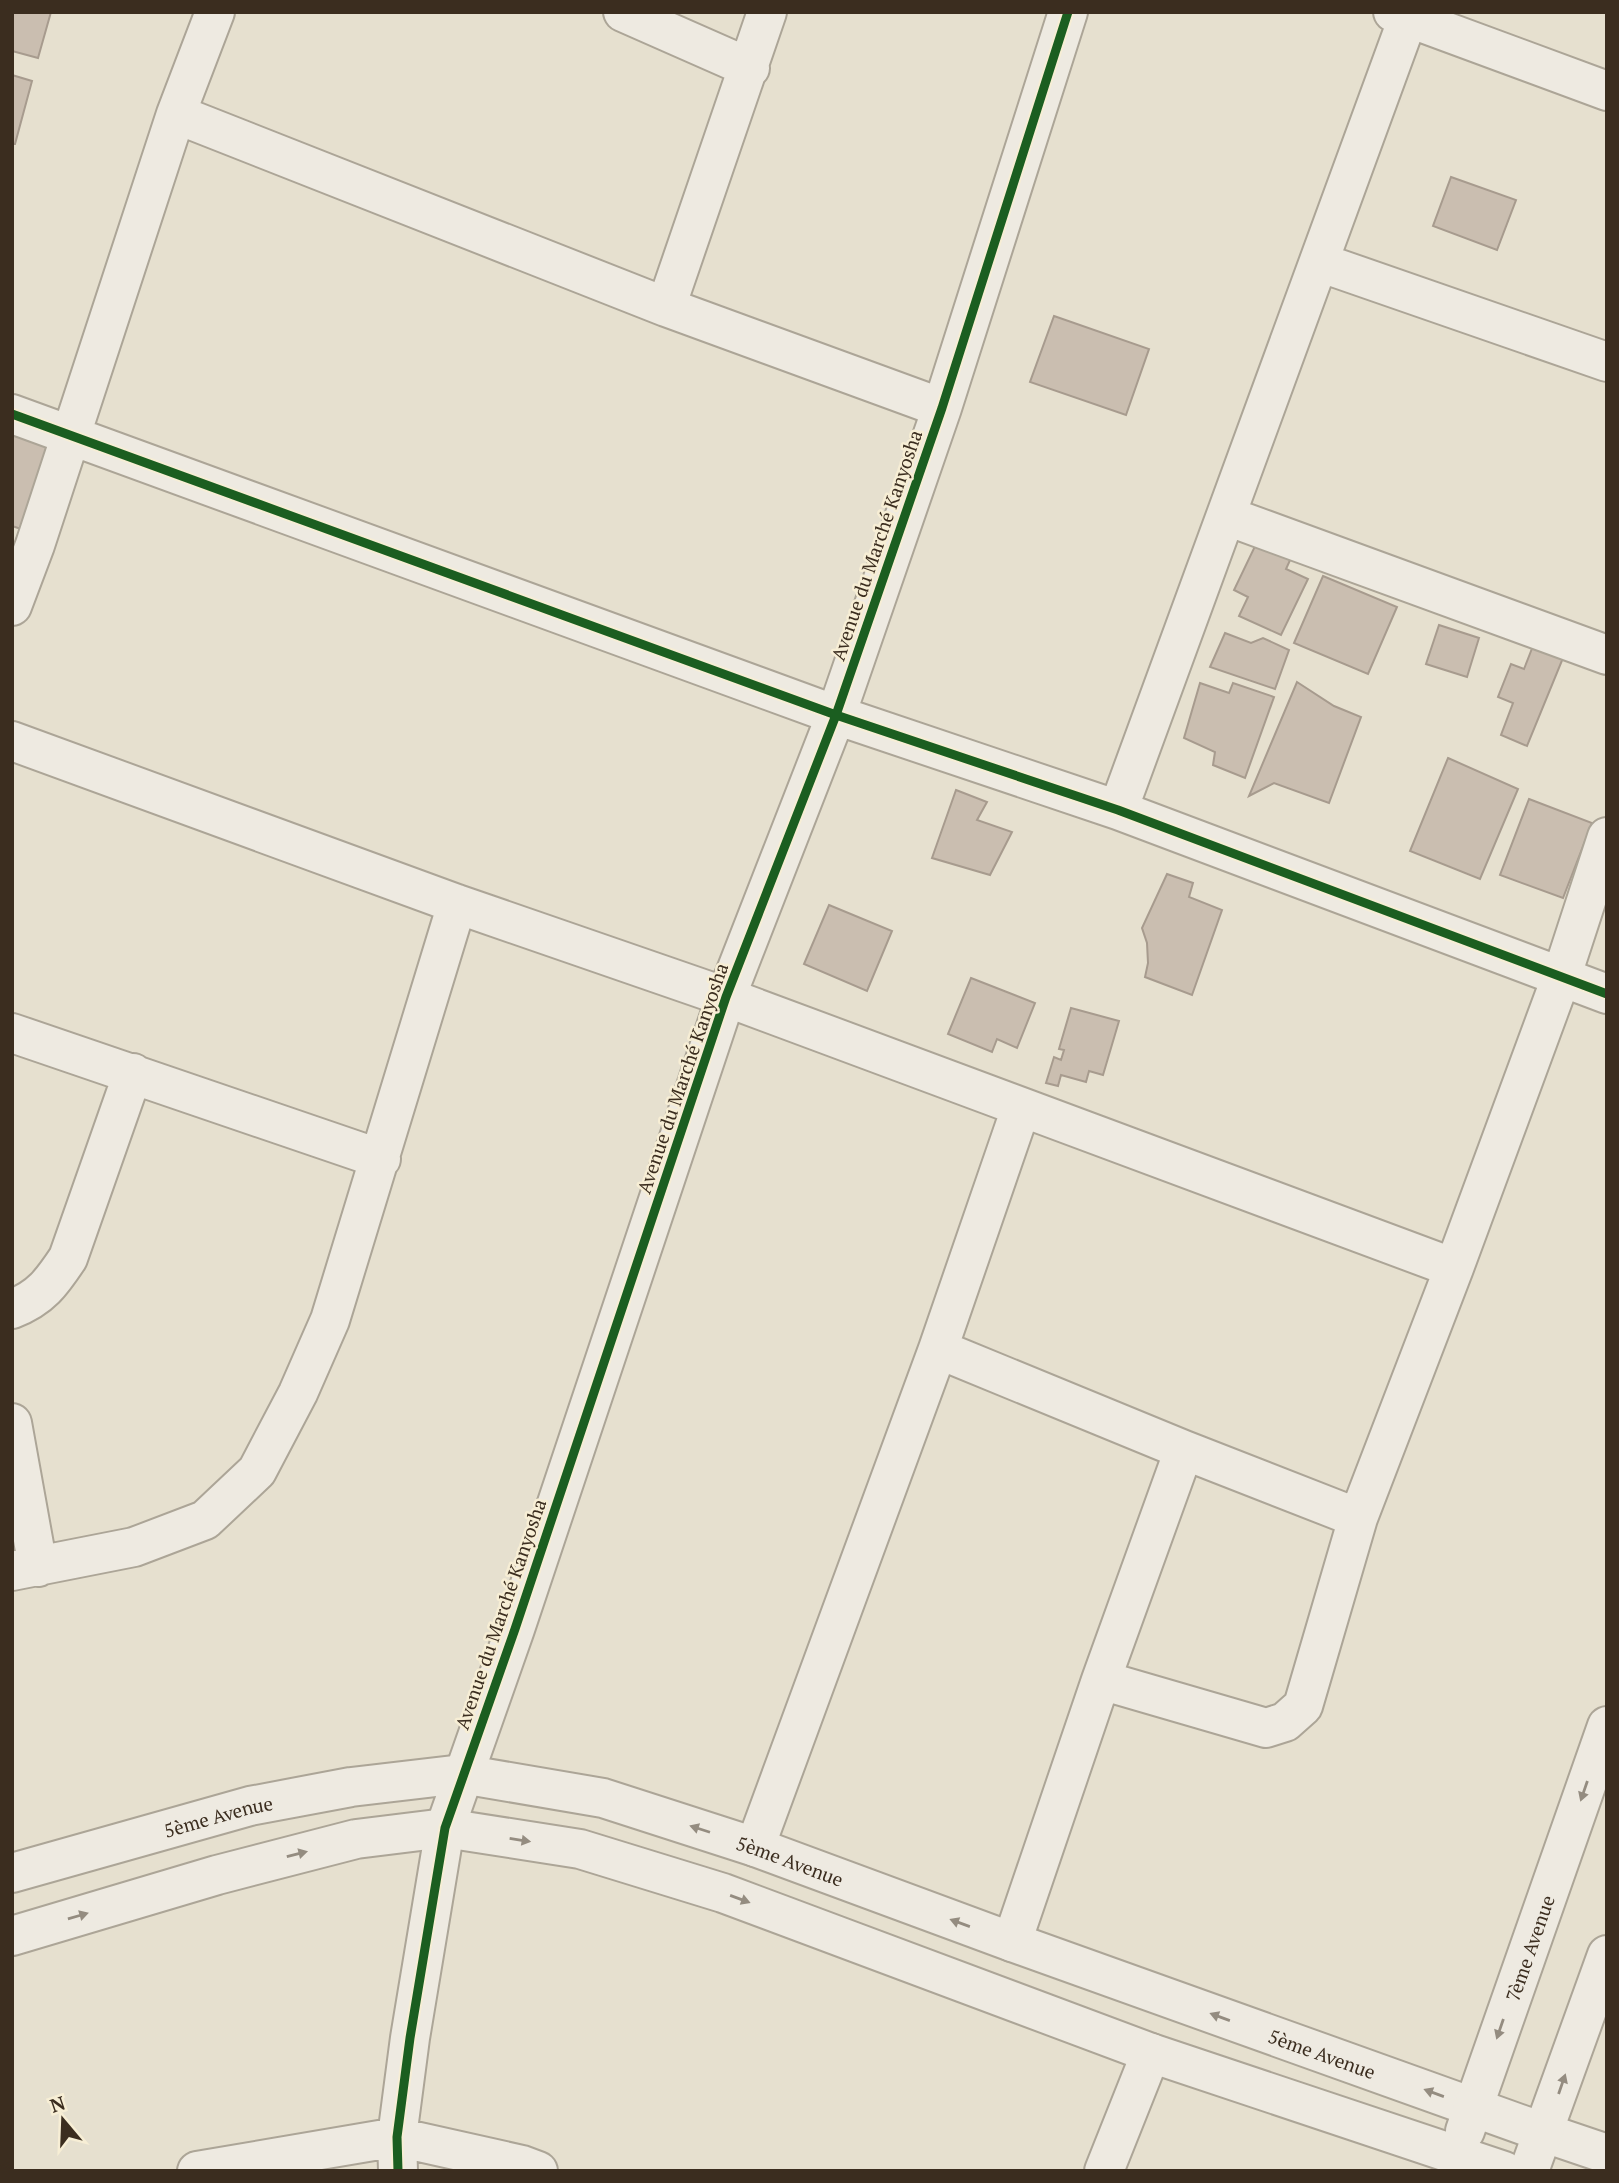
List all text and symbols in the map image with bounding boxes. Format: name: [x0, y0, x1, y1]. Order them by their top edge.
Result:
street label: Avenue du Marché Kanyosha: [825, 426, 927, 664]
street label: Avenue du Marché Kanyosha: [631, 959, 733, 1197]
street label: Avenue du Marché Kanyosha: [449, 1495, 551, 1733]
one-way arrow: [1578, 1781, 1589, 1802]
street label: 5ème Avenue: [161, 1789, 275, 1842]
one-way arrow: [689, 1823, 710, 1834]
street label: 5ème Avenue: [733, 1829, 847, 1891]
one-way arrow: [510, 1835, 532, 1846]
one-way arrow: [286, 1848, 308, 1859]
street label: 7ème Avenue: [1499, 1891, 1559, 2005]
one-way arrow: [729, 1894, 750, 1905]
one-way arrow: [67, 1910, 88, 1920]
one-way arrow: [949, 1917, 970, 1928]
one-way arrow: [1209, 2011, 1230, 2022]
one-way arrow: [1494, 2018, 1505, 2039]
street label: 5ème Avenue: [1265, 2022, 1379, 2084]
one-way arrow: [1557, 2073, 1568, 2094]
north arrow: [28, 2085, 98, 2155]
one-way arrow: [1424, 2087, 1445, 2098]
text: N: [46, 2089, 69, 2118]

